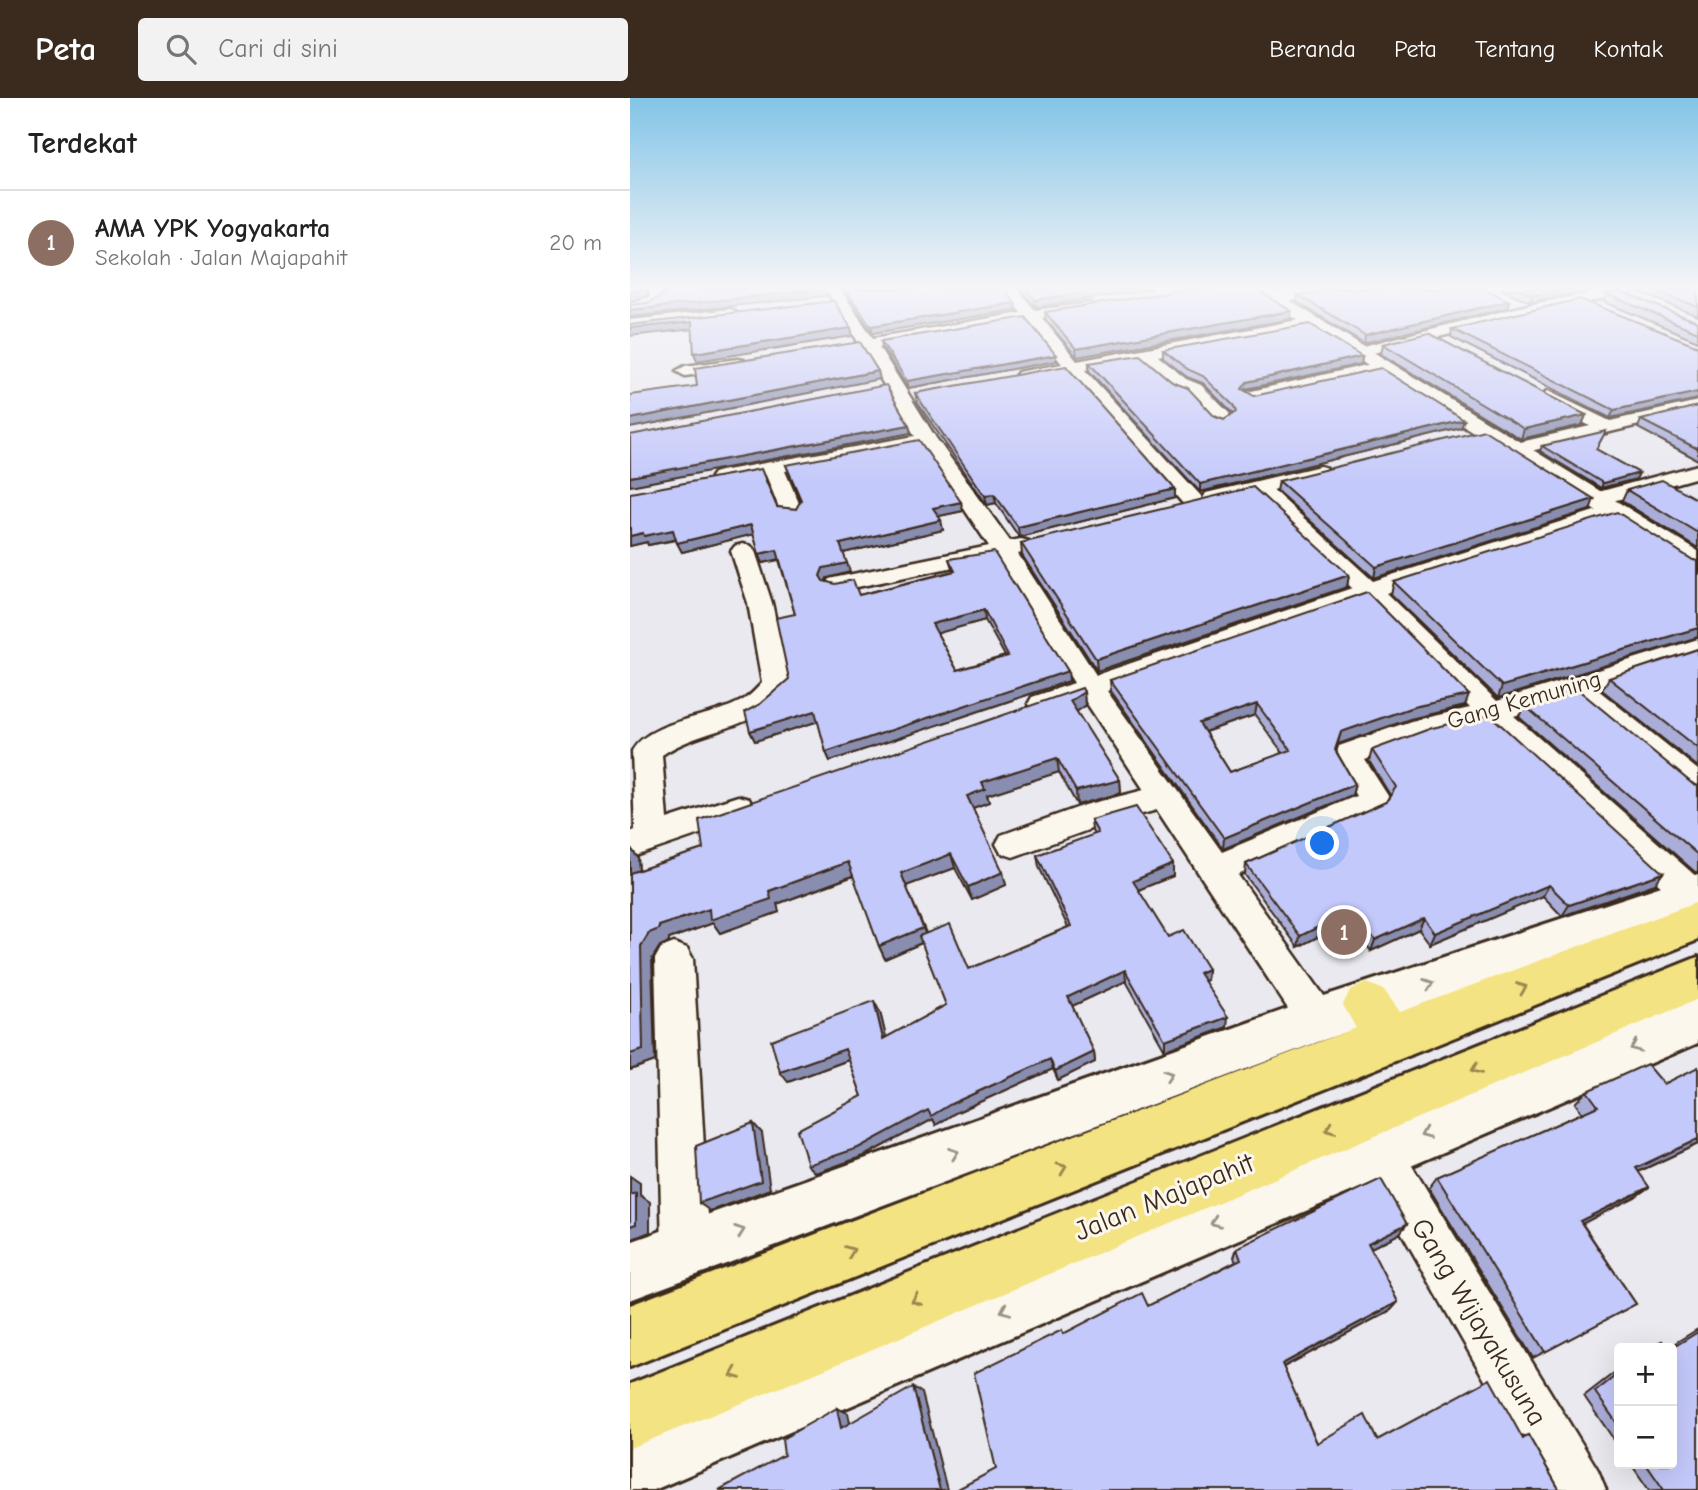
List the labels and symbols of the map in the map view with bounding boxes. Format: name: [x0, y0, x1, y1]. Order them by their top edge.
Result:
street label: Gang Kemuning: [1444, 665, 1604, 735]
your location: [1305, 826, 1339, 860]
pin: 1: [1321, 906, 1367, 958]
one-way arrow: [1422, 978, 1434, 992]
one-way arrow: [1516, 982, 1528, 996]
one-way arrow: [1630, 1038, 1642, 1052]
one-way arrow: [1471, 1060, 1483, 1074]
one-way arrow: [1161, 1069, 1173, 1083]
one-way arrow: [1325, 1120, 1337, 1134]
one-way arrow: [1420, 1126, 1432, 1140]
street label: Jalan Majapahit: [1070, 1146, 1259, 1247]
one-way arrow: [947, 1147, 959, 1161]
one-way arrow: [1056, 1162, 1068, 1176]
street label: Gang Wijayakusuna: [1404, 1213, 1554, 1431]
one-way arrow: [1210, 1214, 1222, 1228]
one-way arrow: [734, 1225, 746, 1239]
one-way arrow: [844, 1245, 856, 1259]
one-way arrow: [911, 1292, 924, 1306]
one-way arrow: [1000, 1301, 1012, 1315]
one-way arrow: [730, 1365, 742, 1379]

